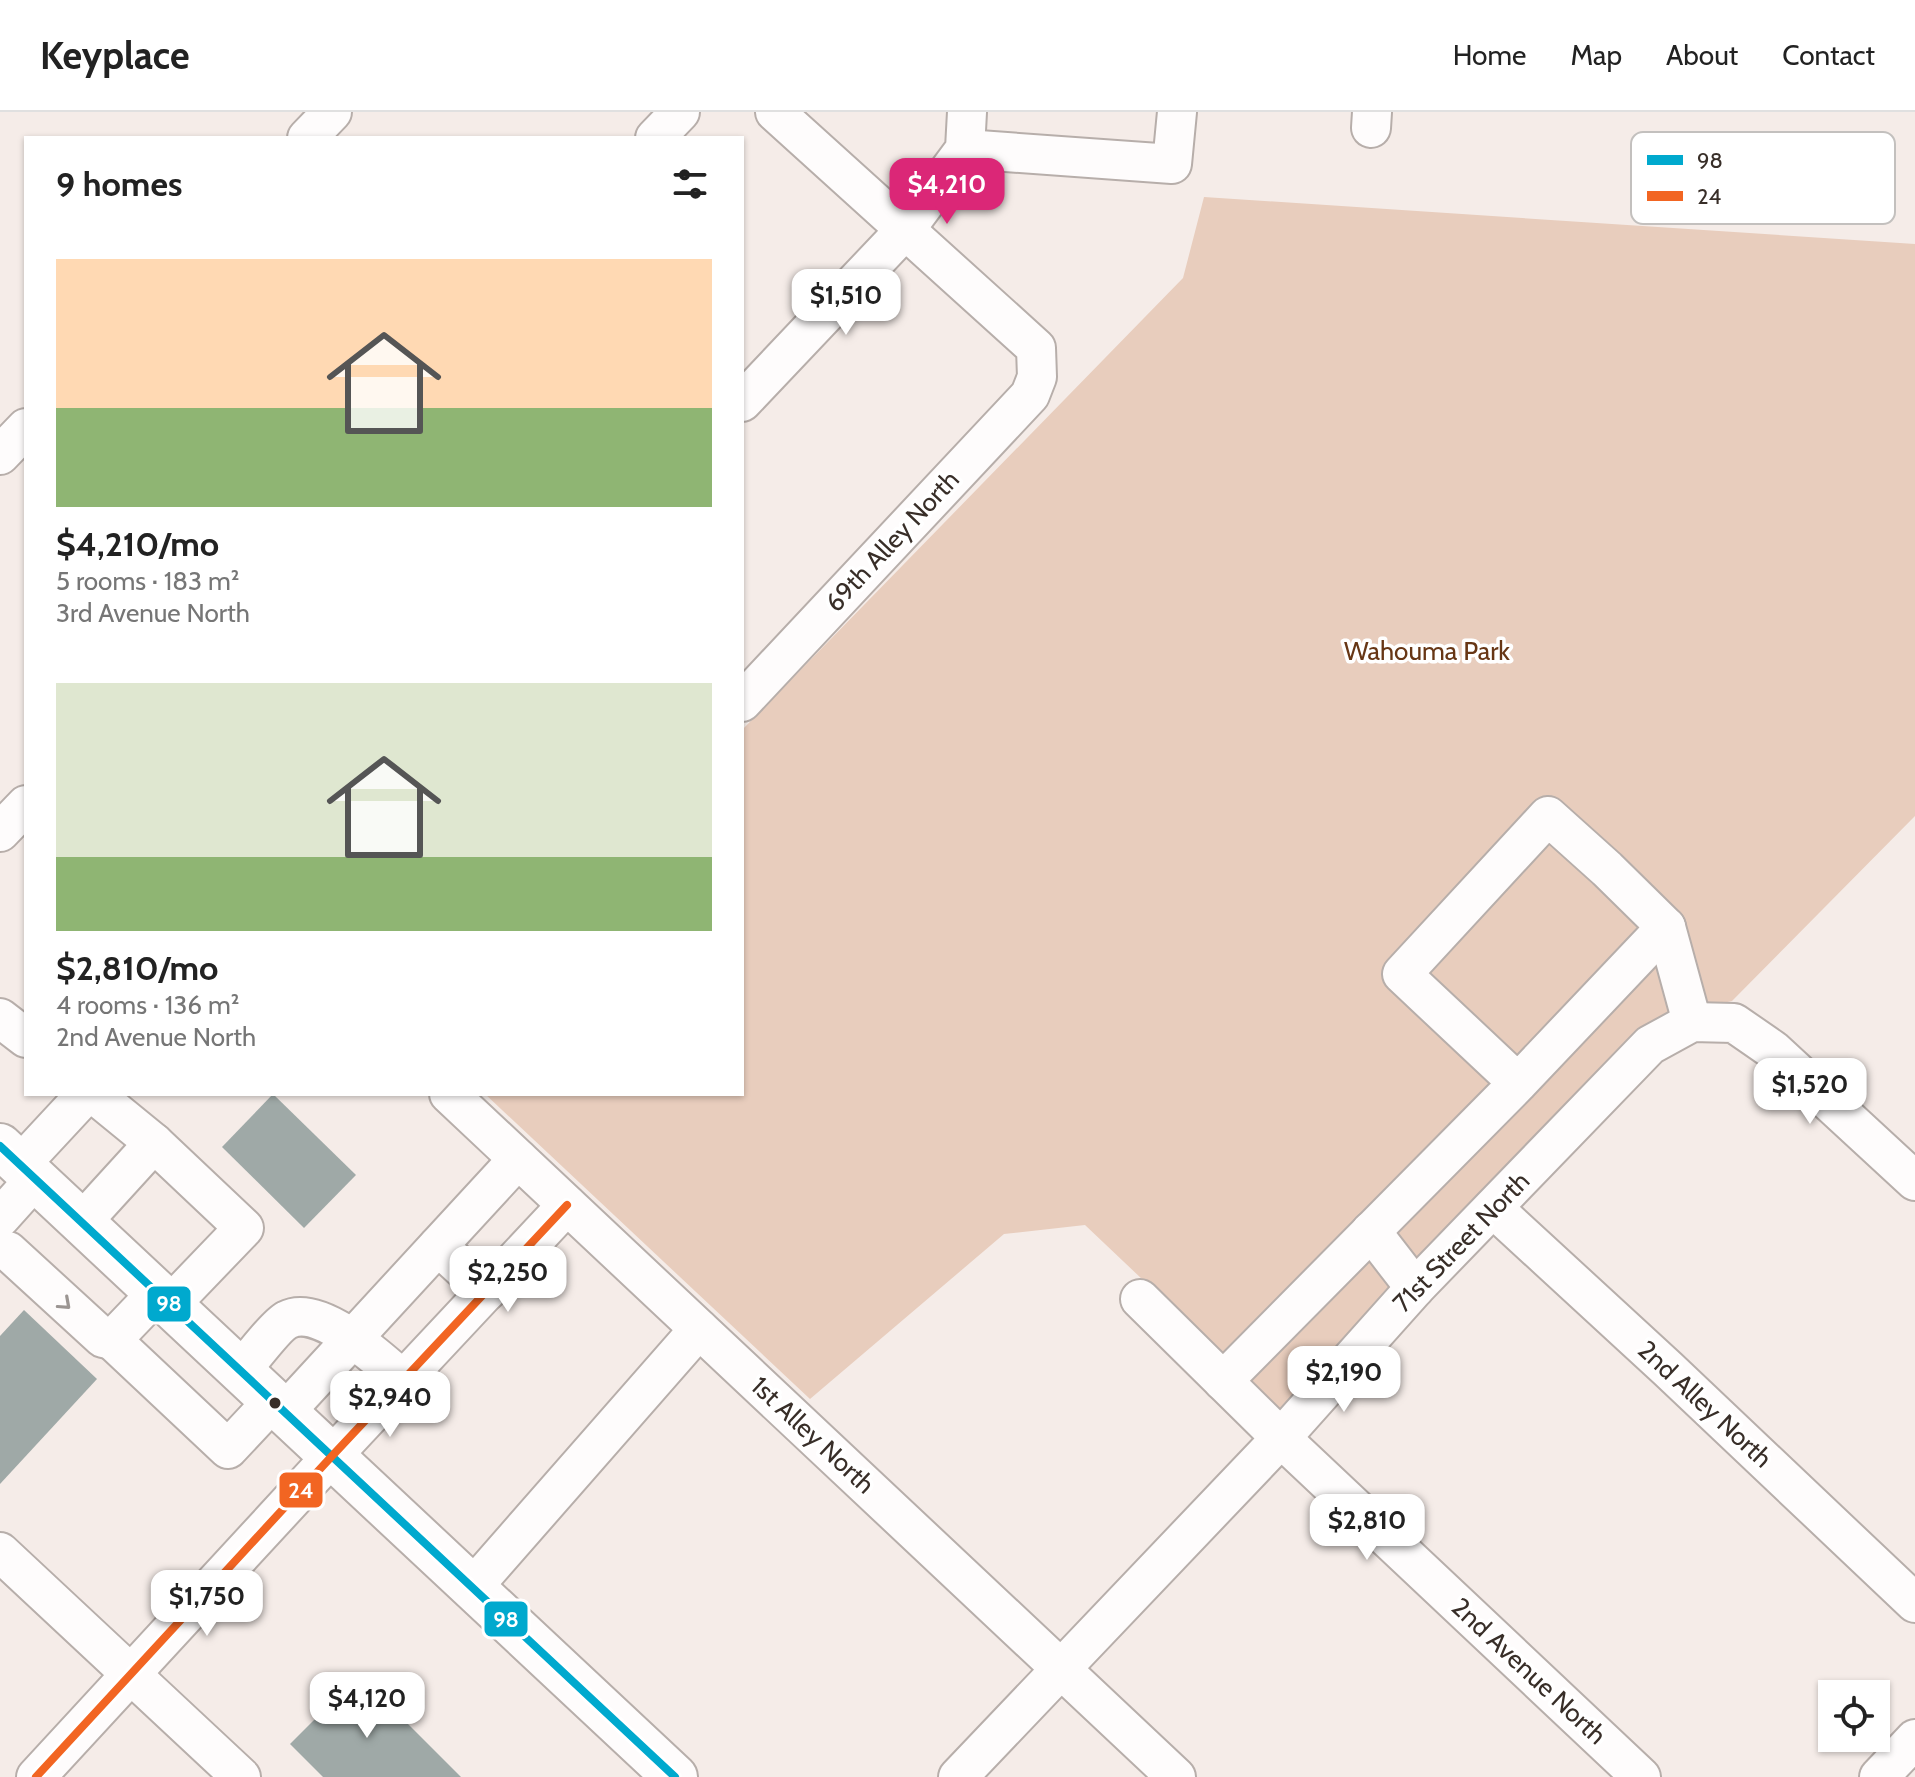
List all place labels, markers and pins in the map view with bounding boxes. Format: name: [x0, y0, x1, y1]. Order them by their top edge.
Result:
pin: $4,210: [882, 158, 1012, 226]
pin: $1,510: [781, 269, 911, 337]
pin: $1,520: [1745, 1058, 1875, 1126]
pin: $2,250: [443, 1246, 573, 1314]
pin: $2,190: [1279, 1346, 1409, 1414]
pin: $2,940: [325, 1371, 455, 1439]
unlabelled marker: [267, 1395, 283, 1411]
pin: $2,810: [1302, 1494, 1432, 1562]
pin: $1,750: [142, 1570, 272, 1638]
pin: $4,120: [302, 1672, 432, 1740]

